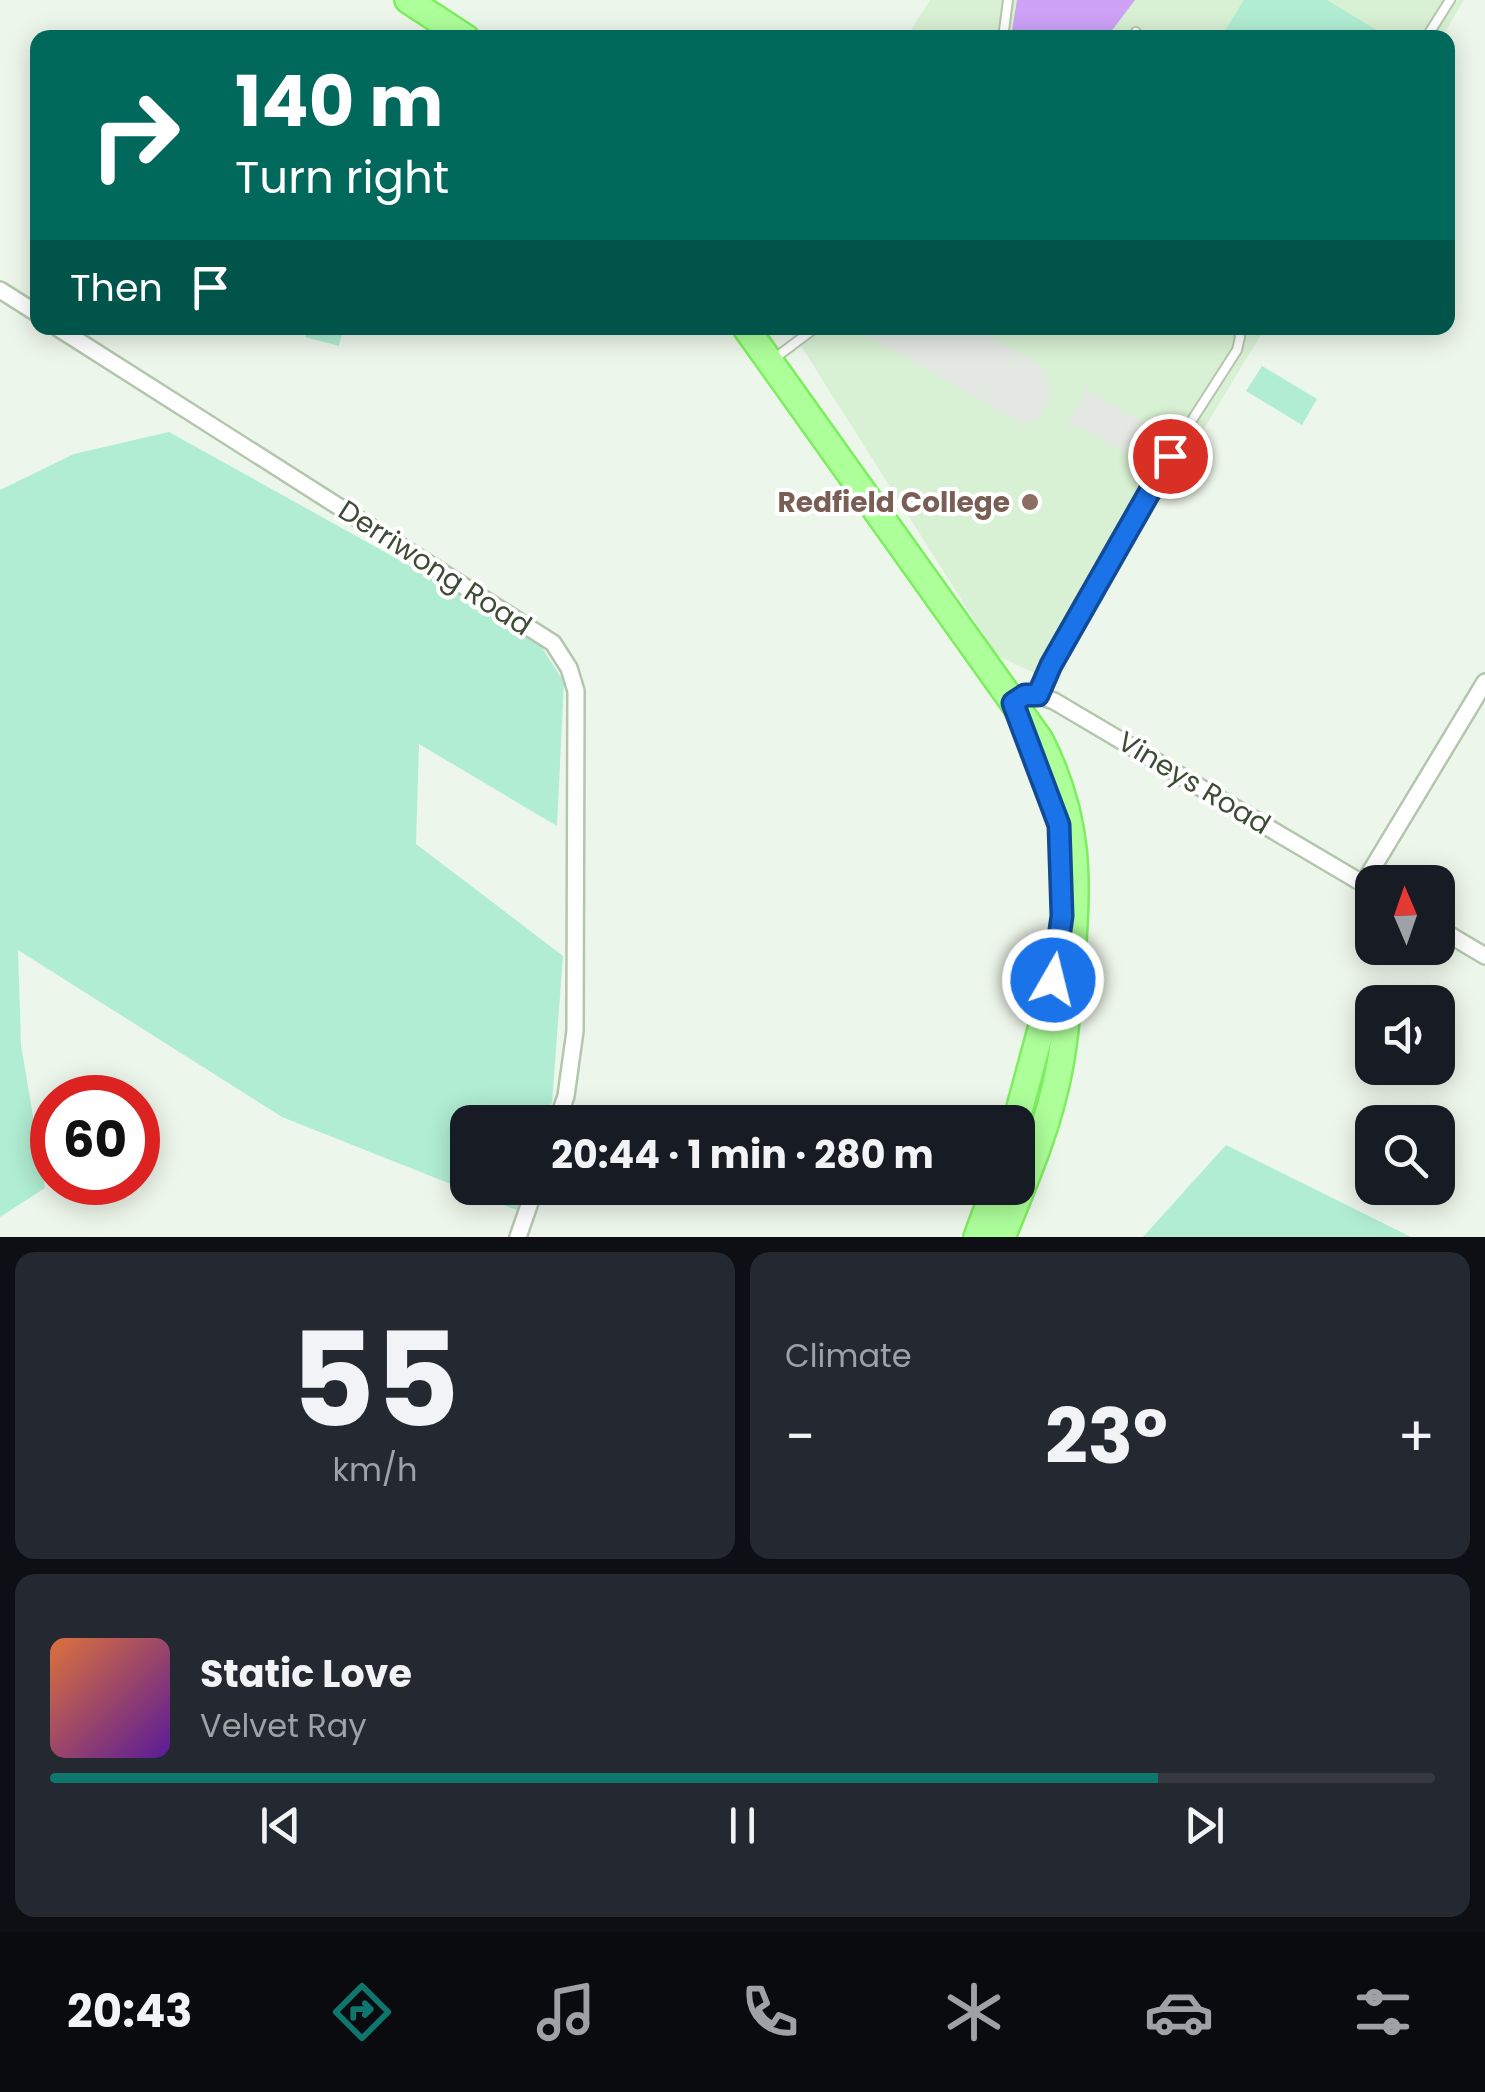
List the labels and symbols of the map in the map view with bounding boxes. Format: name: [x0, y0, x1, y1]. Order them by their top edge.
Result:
pin: [1128, 414, 1213, 499]
place label: Redfield College: [777, 483, 1010, 522]
street label: Derriwong Road: [331, 491, 539, 645]
marker: Redfield College: [1019, 491, 1041, 513]
street label: Vineys Road: [1110, 722, 1278, 844]
north arrow: [1355, 865, 1455, 965]
position arrow: [1001, 928, 1105, 1032]
speed limit sign: 60: [30, 1075, 160, 1205]

